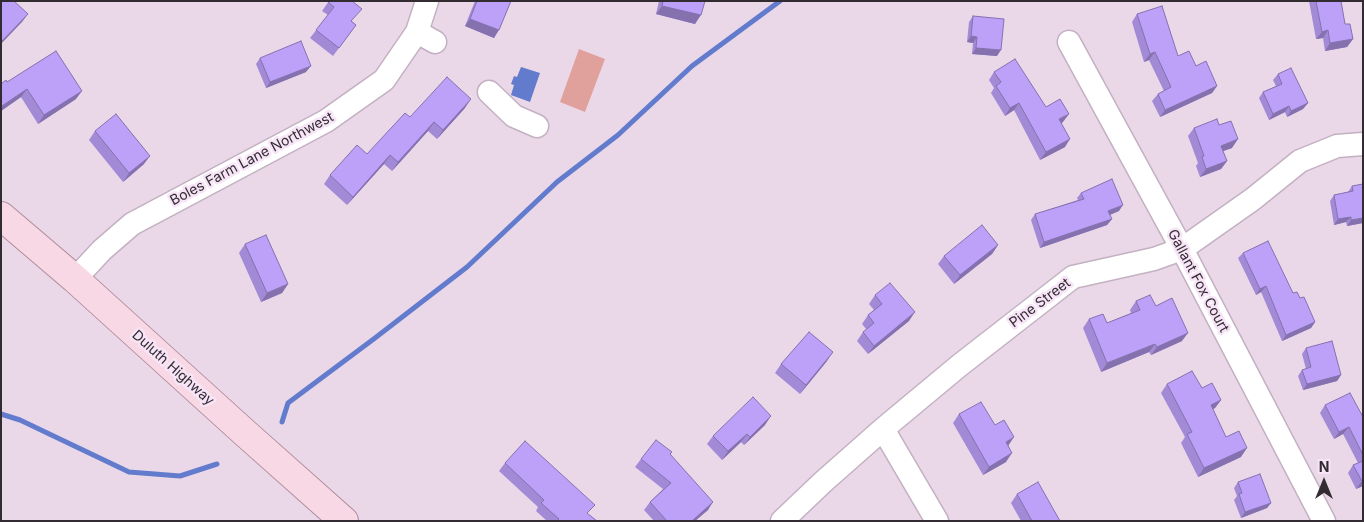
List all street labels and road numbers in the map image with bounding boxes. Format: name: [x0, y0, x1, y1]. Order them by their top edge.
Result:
street label: Boles Farm Lane Northwest: [167, 109, 337, 209]
street label: Gallant Fox Court: [1164, 227, 1232, 335]
street label: Pine Street: [1006, 275, 1074, 331]
street label: Duluth Highway: [129, 327, 217, 409]

